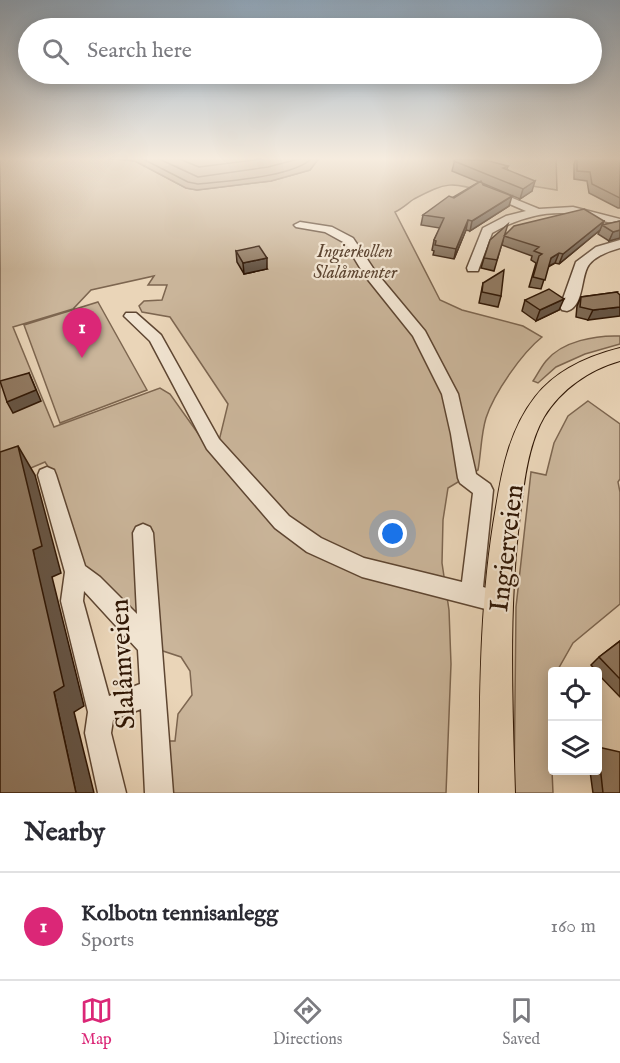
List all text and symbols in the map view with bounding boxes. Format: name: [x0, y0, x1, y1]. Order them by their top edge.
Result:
search box: [18, 18, 602, 84]
icon: search: [39, 35, 72, 68]
text: Search here: [87, 37, 192, 65]
park label: Ingierkollen Slalåmsenter: [313, 241, 398, 285]
pin: 1: [62, 308, 101, 358]
street label: Ingierveien: [483, 483, 533, 614]
your location: [378, 519, 407, 548]
street label: Slalåmveien: [104, 598, 144, 730]
map controls: [548, 667, 602, 775]
button: locate: [548, 667, 602, 721]
button: layers: [548, 721, 602, 775]
text: Nearby: [24, 816, 105, 849]
text: Kolbotn tennisanlegg: [81, 900, 278, 928]
text: 1: [40, 914, 47, 939]
text: 160 m: [550, 914, 596, 939]
text: Sports: [81, 928, 134, 953]
tab: Map: [80, 994, 113, 1050]
tab: Directions: [273, 994, 342, 1050]
tab: Saved: [502, 994, 540, 1050]

